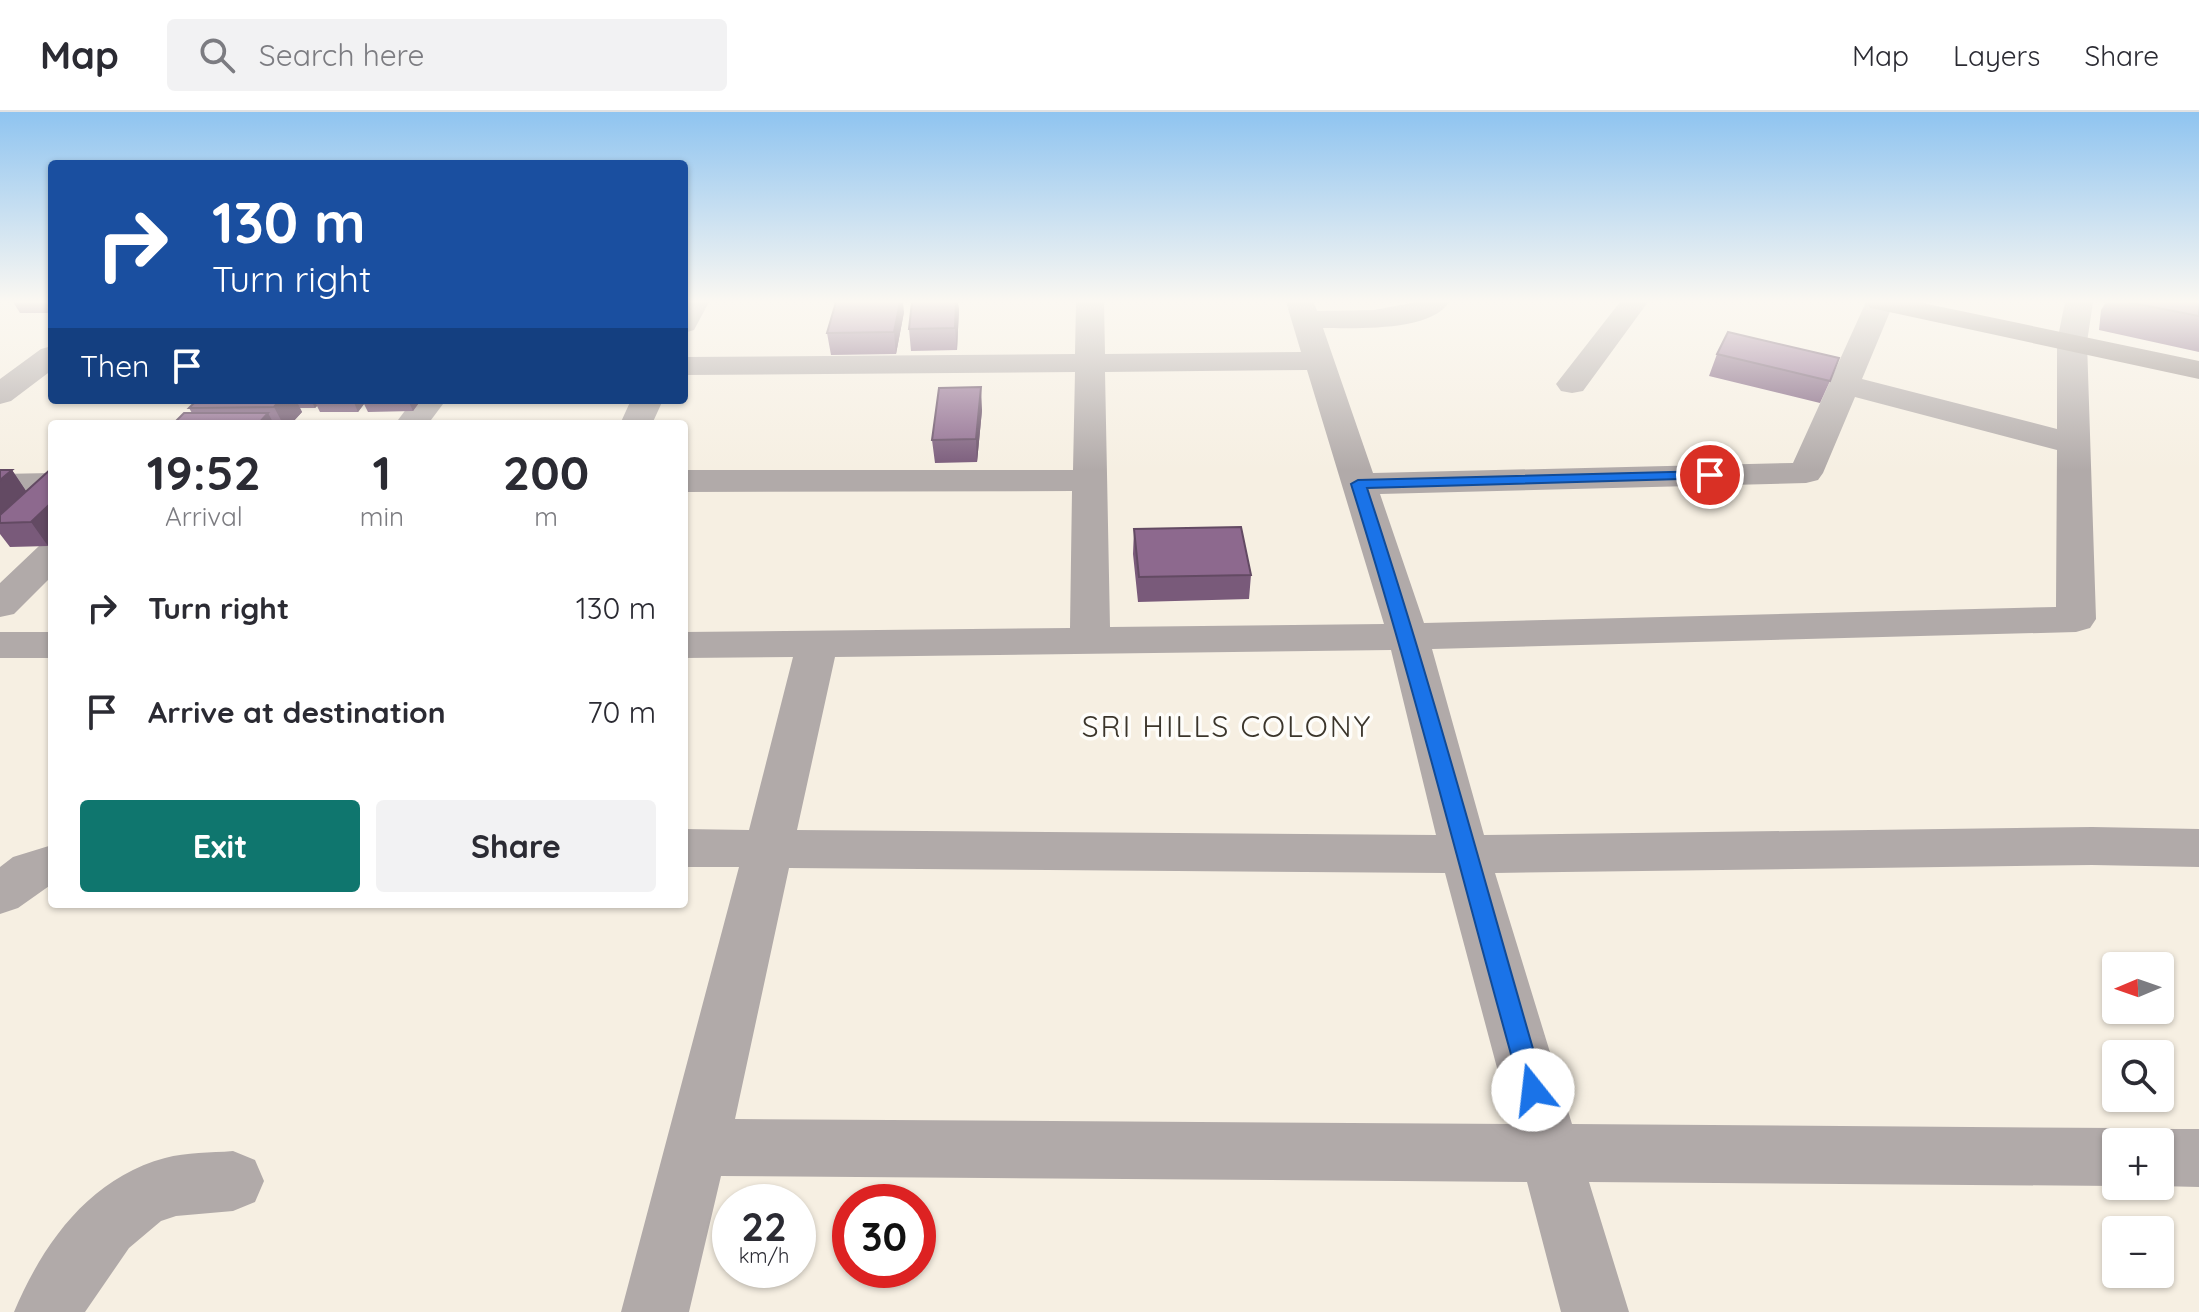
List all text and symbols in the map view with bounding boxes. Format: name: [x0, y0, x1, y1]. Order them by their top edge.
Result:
search box: [167, 19, 727, 91]
text: Map: [40, 31, 119, 79]
icon: search: [195, 33, 239, 77]
text: Search here: [259, 36, 424, 74]
text: Map: [1852, 38, 1909, 73]
text: Layers: [1953, 38, 2040, 73]
text: Share: [2084, 38, 2159, 73]
text: 130 m: [212, 187, 366, 257]
icon: right: [80, 192, 184, 296]
text: Turn right: [212, 256, 371, 301]
icon: arrive: [165, 344, 209, 388]
text: Then: [80, 347, 149, 385]
pin: [1676, 441, 1744, 509]
text: 19:52: [147, 442, 261, 502]
text: 1: [373, 442, 391, 502]
text: 200: [503, 442, 589, 502]
icon: arrive: [1688, 453, 1732, 497]
text: Arrival: [165, 500, 243, 533]
text: min: [360, 500, 404, 533]
text: m: [534, 500, 558, 533]
icon: right: [80, 586, 124, 630]
text: Turn right: [148, 589, 289, 627]
text: 130 m: [576, 589, 656, 627]
icon: arrive: [80, 690, 124, 734]
text: Arrive at destination: [148, 693, 446, 731]
text: 70 m: [587, 693, 656, 731]
district label: SRI HILLS COLONY: [1082, 707, 1372, 745]
button: Exit: [80, 800, 360, 892]
button: Share: [376, 800, 656, 892]
north arrow: [2102, 952, 2174, 1024]
map controls: [2102, 952, 2174, 1288]
button: search: [2102, 1040, 2174, 1112]
position arrow: [1491, 1048, 1575, 1132]
button: +: [2102, 1128, 2174, 1200]
speed limit sign: 30: [832, 1184, 936, 1288]
text: 22: [741, 1201, 787, 1251]
button: −: [2102, 1216, 2174, 1288]
text: km/h: [739, 1243, 789, 1268]

